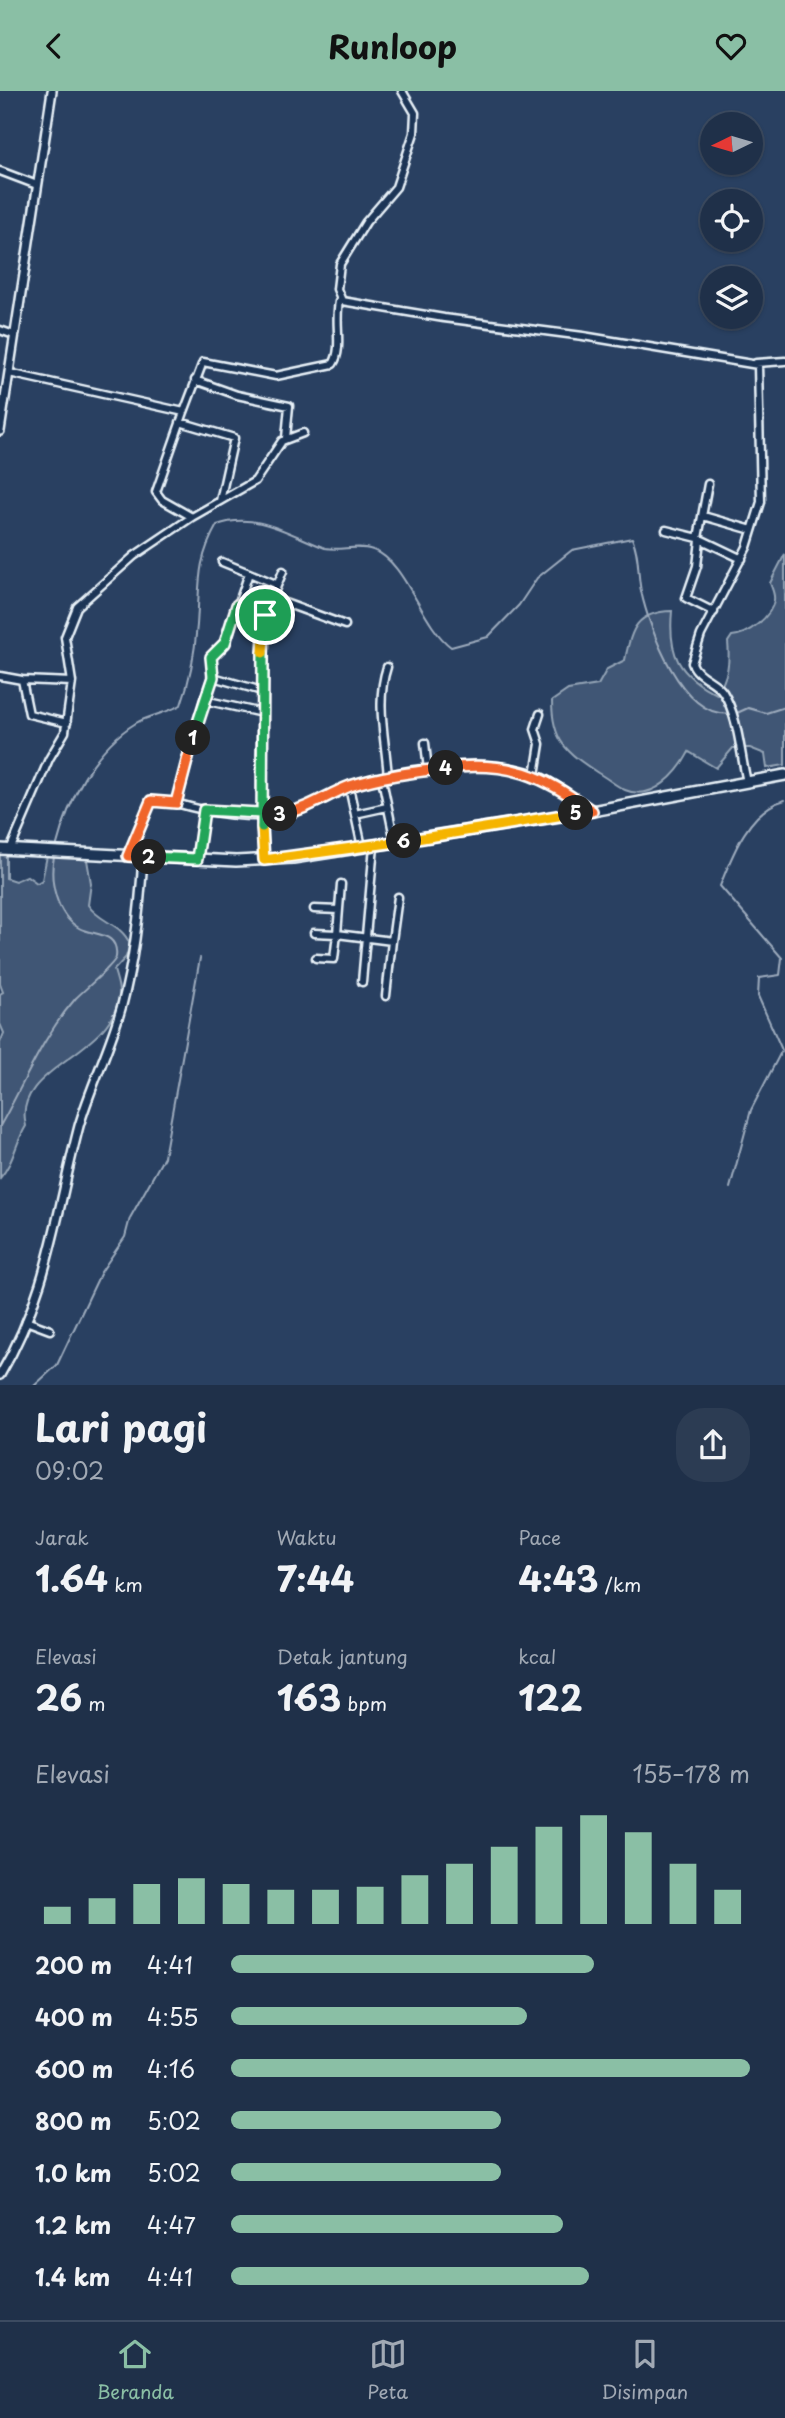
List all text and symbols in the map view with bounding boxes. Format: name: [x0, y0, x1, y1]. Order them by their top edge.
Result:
text: Runloop: [328, 22, 457, 70]
icon: back: [35, 27, 73, 65]
icon: heart: [712, 27, 750, 65]
north arrow: [700, 112, 763, 175]
map controls: [700, 112, 763, 329]
button: locate: [700, 189, 763, 252]
button: layers: [700, 266, 763, 329]
pin: [235, 585, 295, 645]
icon: arrive: [246, 596, 284, 634]
pin: 1: [176, 721, 210, 755]
text: 1: [188, 723, 197, 751]
pin: 4: [428, 751, 464, 785]
text: 4: [439, 753, 452, 781]
pin: 5: [558, 795, 594, 831]
pin: 3: [262, 797, 298, 831]
text: 5: [569, 798, 582, 826]
text: 3: [273, 799, 286, 827]
pin: 6: [386, 823, 422, 859]
text: 6: [397, 826, 410, 854]
pin: 2: [132, 839, 166, 875]
text: 2: [142, 842, 155, 870]
text: Lari pagi: [35, 1398, 207, 1455]
button: share: [676, 1408, 750, 1482]
text: 09:02: [35, 1453, 104, 1488]
text: Jarak: [35, 1523, 89, 1551]
text: Waktu: [277, 1523, 337, 1551]
text: Pace: [518, 1523, 561, 1551]
text: 1.64: [35, 1551, 108, 1604]
text: 7:44: [277, 1551, 354, 1604]
text: 4:43: [518, 1551, 599, 1604]
text: km: [108, 1570, 143, 1598]
text: /km: [599, 1570, 641, 1598]
text: Elevasi: [35, 1642, 97, 1670]
text: Detak jantung: [277, 1642, 408, 1670]
text: kcal: [518, 1642, 556, 1670]
text: 26: [35, 1670, 82, 1723]
text: 163: [277, 1670, 341, 1723]
text: 122: [518, 1670, 583, 1723]
text: m: [82, 1689, 106, 1717]
text: bpm: [341, 1689, 387, 1717]
text: Elevasi: [35, 1756, 110, 1791]
text: 155–178 m: [632, 1756, 750, 1791]
text: 200 m: [35, 1947, 112, 1982]
text: 4:41: [147, 1947, 193, 1982]
text: 400 m: [35, 1999, 113, 2034]
text: 4:55: [147, 1999, 198, 2034]
text: 600 m: [35, 2051, 113, 2086]
text: 4:16: [147, 2051, 195, 2086]
text: 800 m: [35, 2103, 112, 2138]
text: 5:02: [147, 2103, 201, 2138]
text: 1.0 km: [35, 2155, 112, 2190]
text: 5:02: [147, 2155, 201, 2190]
text: 1.2 km: [35, 2207, 111, 2242]
text: 4:47: [147, 2207, 196, 2242]
text: 1.4 km: [35, 2259, 110, 2294]
text: 4:41: [147, 2259, 193, 2294]
tab: Beranda: [97, 2335, 174, 2405]
tab: Peta: [367, 2335, 408, 2405]
tab: Disimpan: [602, 2335, 688, 2405]

